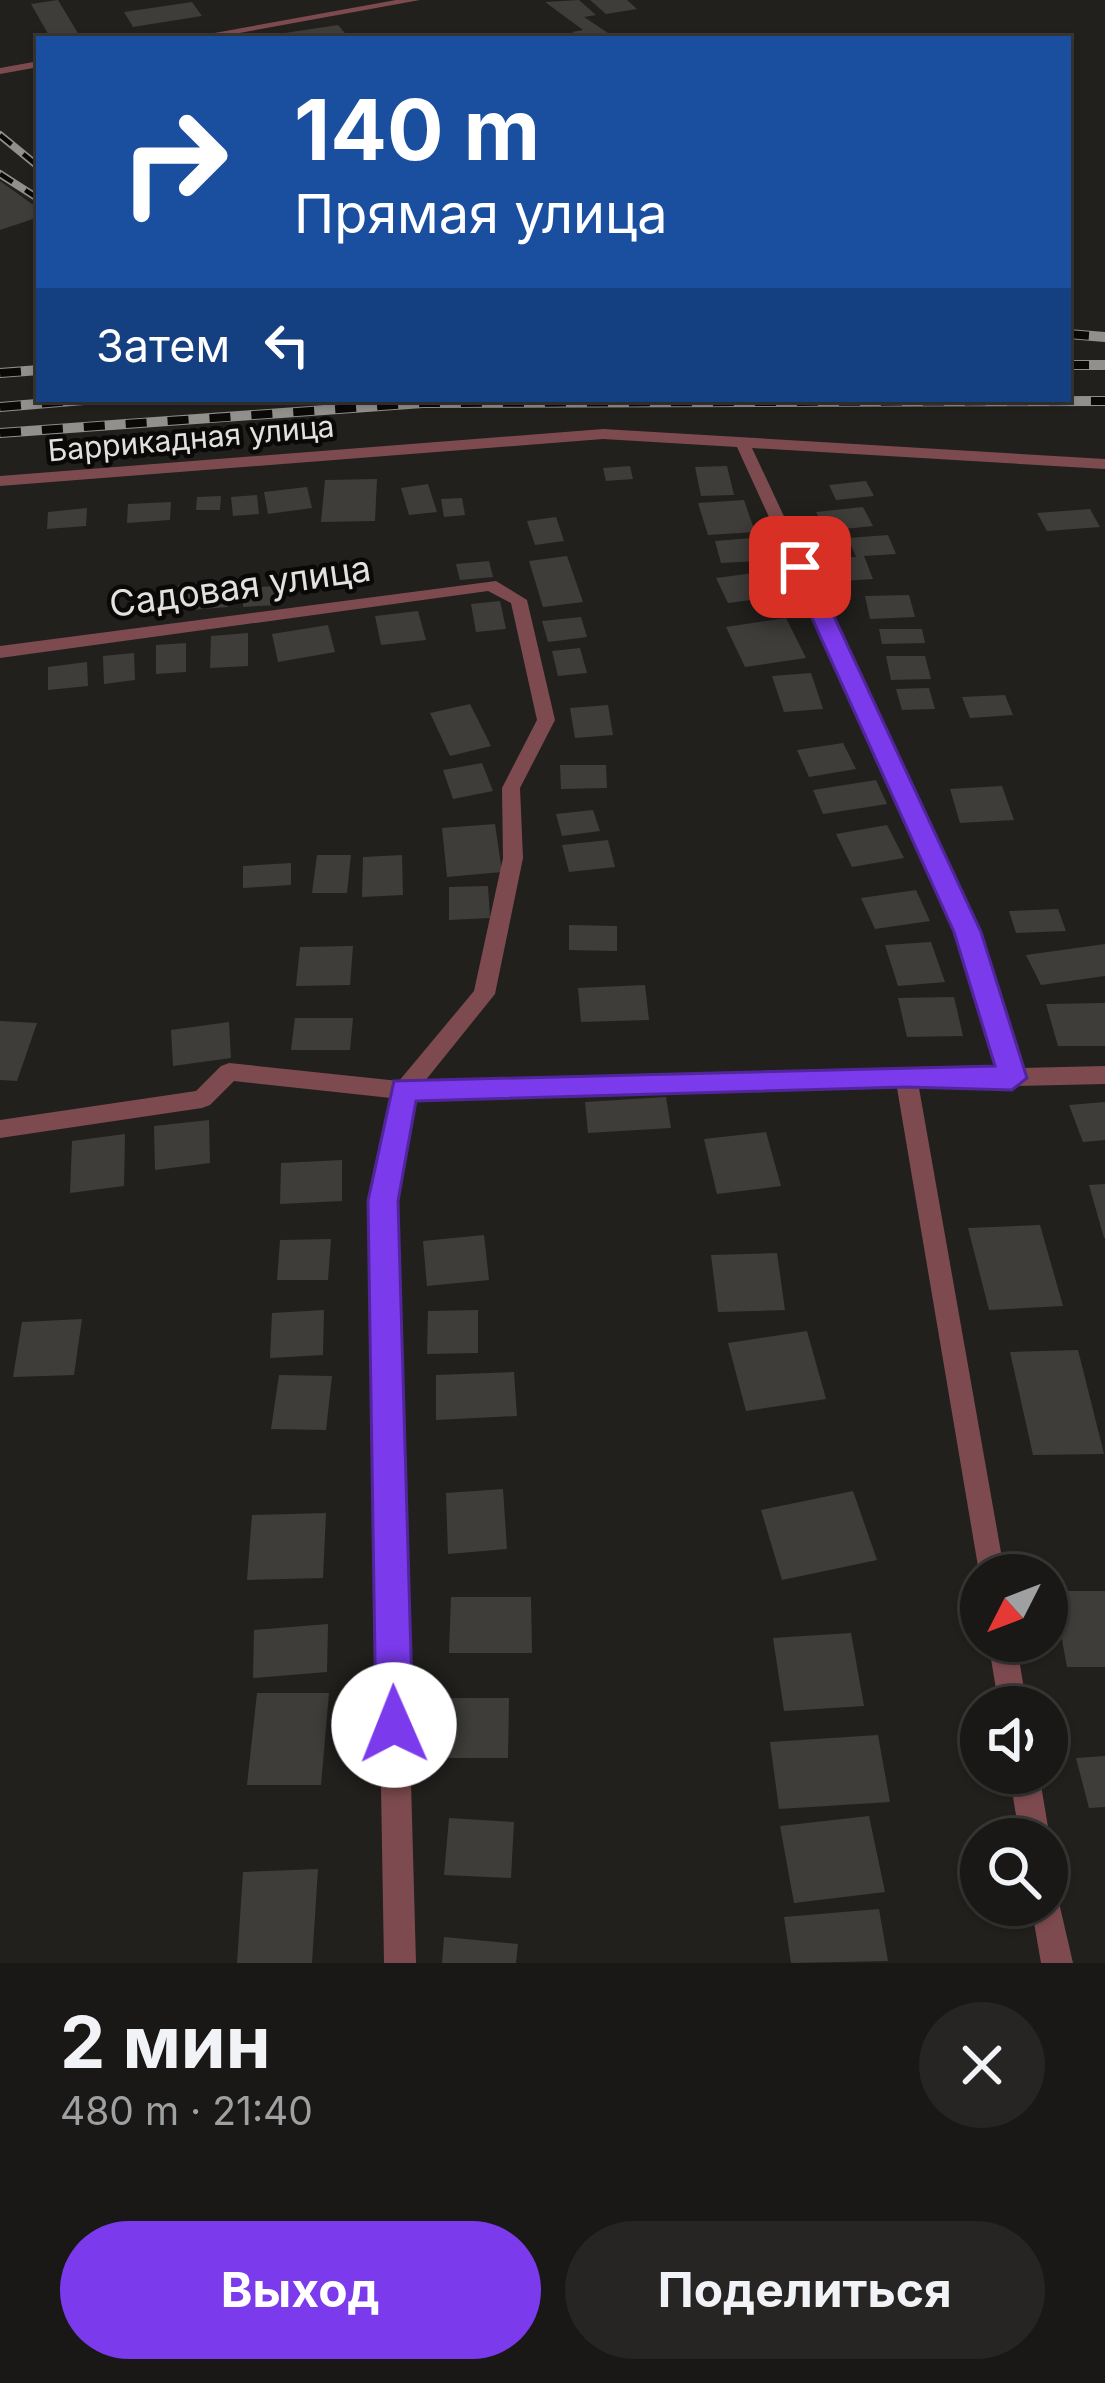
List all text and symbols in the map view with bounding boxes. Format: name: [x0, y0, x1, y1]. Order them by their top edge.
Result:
text: 140 m: [294, 79, 540, 180]
icon: right: [96, 84, 252, 240]
text: Прямая улица: [294, 181, 668, 246]
icon: left: [254, 312, 320, 378]
text: Затем: [96, 318, 230, 373]
street label: Баррикадная улица: [46, 408, 336, 468]
pin: [749, 516, 851, 618]
icon: arrive: [767, 534, 833, 600]
street label: Садовая улица: [106, 546, 374, 626]
north arrow: [960, 1554, 1068, 1662]
map controls: [960, 1554, 1068, 1926]
position arrow: [331, 1662, 457, 1788]
button: sound: [960, 1686, 1068, 1794]
button: search: [960, 1818, 1068, 1926]
text: 2 мин: [60, 1998, 271, 2085]
button: close: [919, 2002, 1045, 2128]
text: 480 m · 21:40: [60, 2087, 313, 2134]
button: Выход: [60, 2221, 541, 2359]
button: Поделиться: [565, 2221, 1045, 2359]

